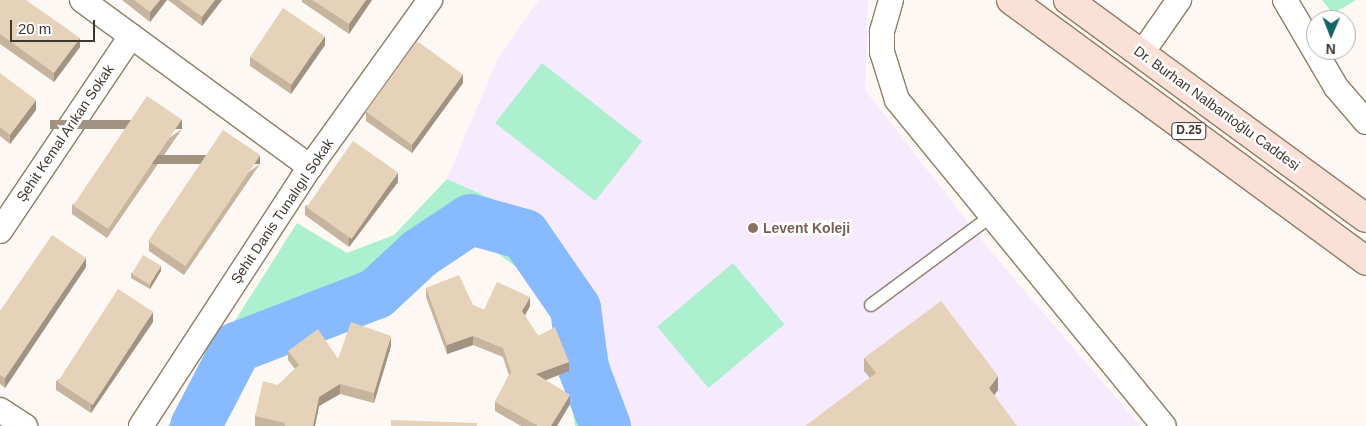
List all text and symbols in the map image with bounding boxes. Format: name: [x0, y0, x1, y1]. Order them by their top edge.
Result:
scale bar: [12, 10, 98, 42]
north arrow: [1306, 10, 1356, 60]
text: 20 m: [18, 20, 51, 37]
text: N: [1326, 41, 1336, 57]
street label: Dr. Burhan Nalbantoğlu Caddesi: [1131, 42, 1303, 174]
street label: Şehit Kemal Arıkan Sokak: [13, 61, 117, 205]
road number: D.25: [1170, 122, 1208, 140]
street label: Şehit Danis Tunalıgıl Sokak: [227, 135, 337, 287]
place label: Levent Koleji: [763, 220, 850, 236]
marker: Levent Koleji: [747, 222, 759, 234]

